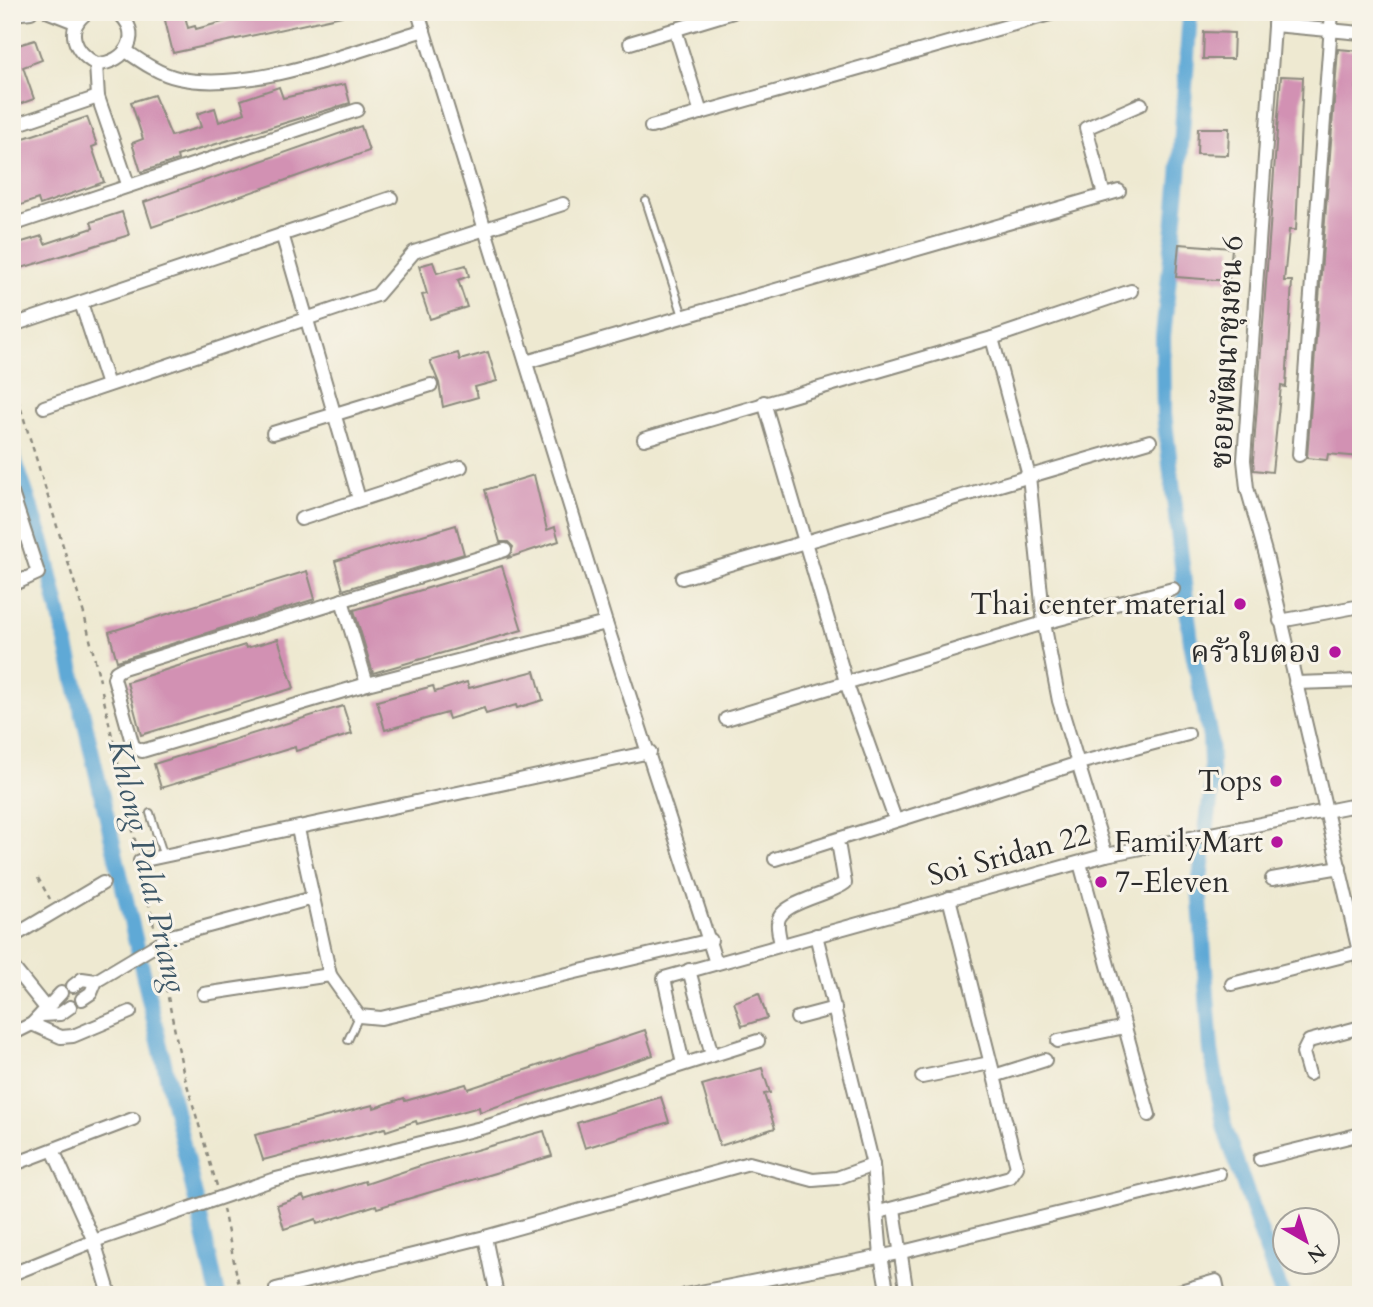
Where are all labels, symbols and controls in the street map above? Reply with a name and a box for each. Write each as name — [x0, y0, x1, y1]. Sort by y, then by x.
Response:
street label: ซอยพัฒนาชุมชน 6 — [1200, 234, 1254, 470]
place label: Thai center material — [970, 584, 1226, 625]
marker: Thai center material — [1232, 596, 1248, 612]
place label: ครัวใบตอง — [1191, 631, 1321, 673]
marker: ครัวใบตอง — [1327, 644, 1343, 660]
water label: Khlong Palat Priang — [96, 735, 198, 998]
place label: Tops — [1198, 761, 1262, 802]
marker: Tops — [1268, 773, 1284, 789]
street label: Soi Sridan 22 — [923, 814, 1095, 896]
place label: FamilyMart — [1114, 822, 1264, 863]
marker: FamilyMart — [1269, 834, 1285, 850]
place label: 7-Eleven — [1115, 862, 1229, 903]
marker: 7-Eleven — [1093, 874, 1109, 890]
north arrow — [1272, 1206, 1342, 1276]
text: N — [1301, 1238, 1331, 1269]

